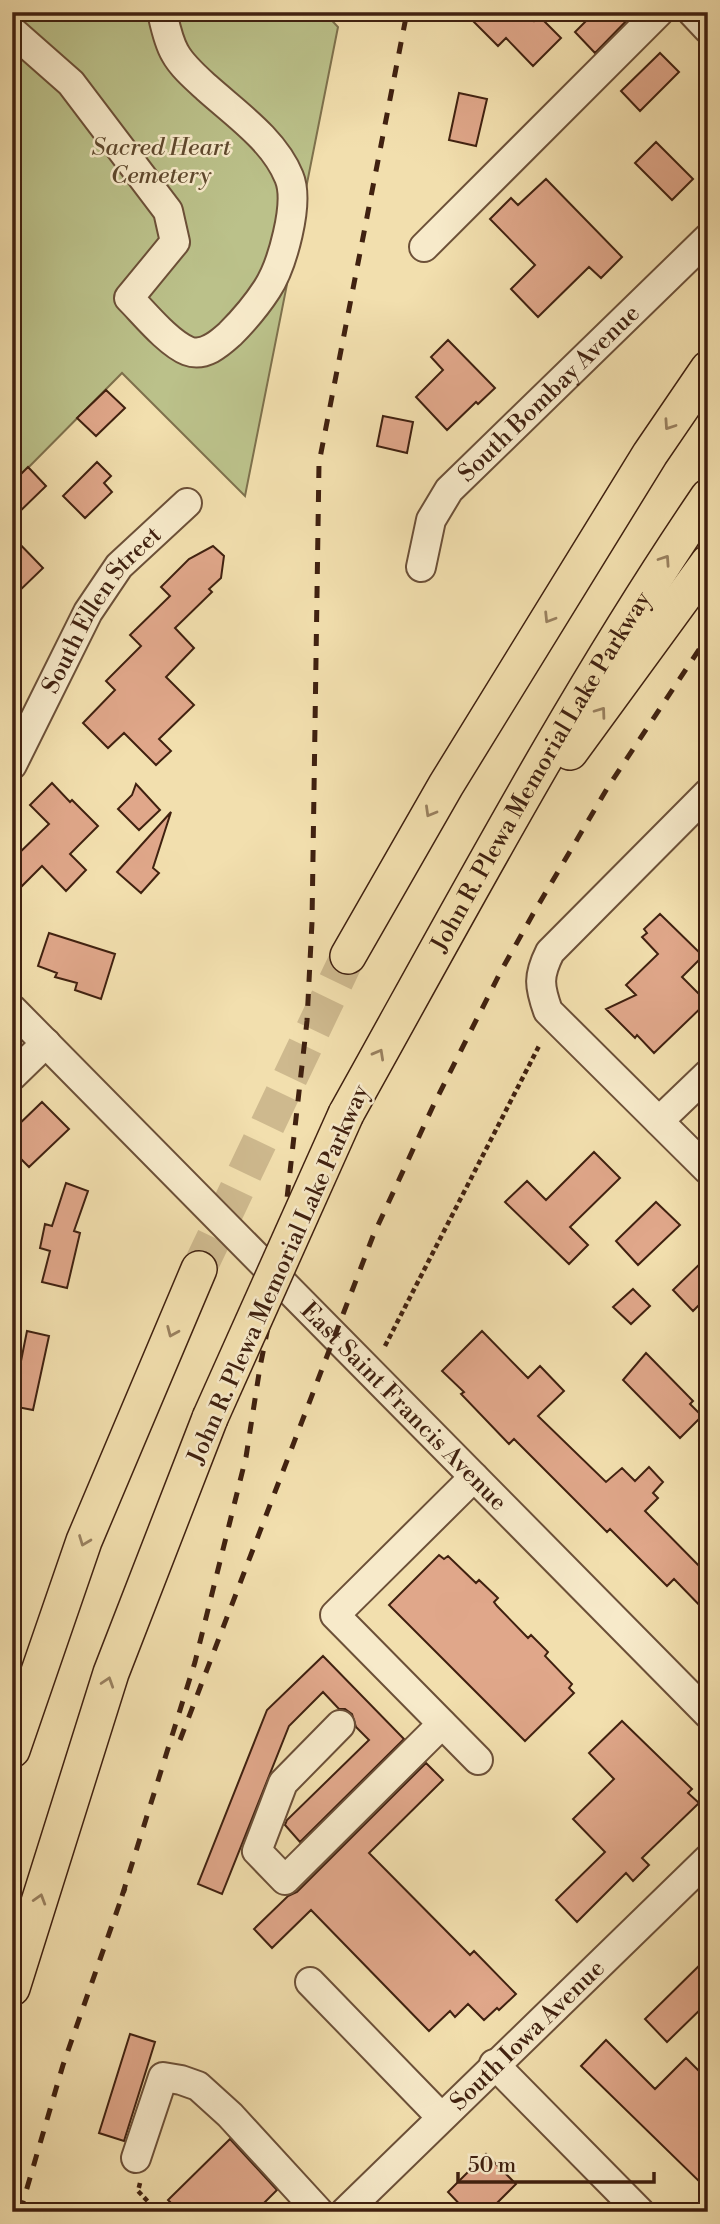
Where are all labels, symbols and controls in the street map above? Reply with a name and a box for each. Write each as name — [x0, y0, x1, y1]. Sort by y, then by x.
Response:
park label: Sacred Heart Cemetery — [91, 133, 232, 191]
street label: South Bombay Avenue — [452, 299, 646, 489]
one-way arrow — [665, 417, 678, 430]
street label: South Ellen Street — [36, 520, 168, 699]
one-way arrow — [657, 555, 670, 568]
street label: John R. Plewa Memorial Lake Parkway — [424, 586, 658, 958]
one-way arrow — [544, 610, 557, 623]
one-way arrow — [593, 707, 605, 720]
one-way arrow — [426, 805, 439, 818]
one-way arrow — [371, 1049, 384, 1061]
street label: John R. Plewa Memorial Lake Parkway — [181, 1080, 377, 1470]
street label: East Saint Francis Avenue — [294, 1296, 513, 1517]
one-way arrow — [167, 1325, 181, 1337]
one-way arrow — [78, 1535, 92, 1547]
one-way arrow — [100, 1676, 114, 1689]
one-way arrow — [32, 1893, 46, 1906]
street label: South Iowa Avenue — [444, 1954, 611, 2118]
scale bar — [458, 2140, 654, 2184]
text: 50 m — [468, 2153, 516, 2179]

